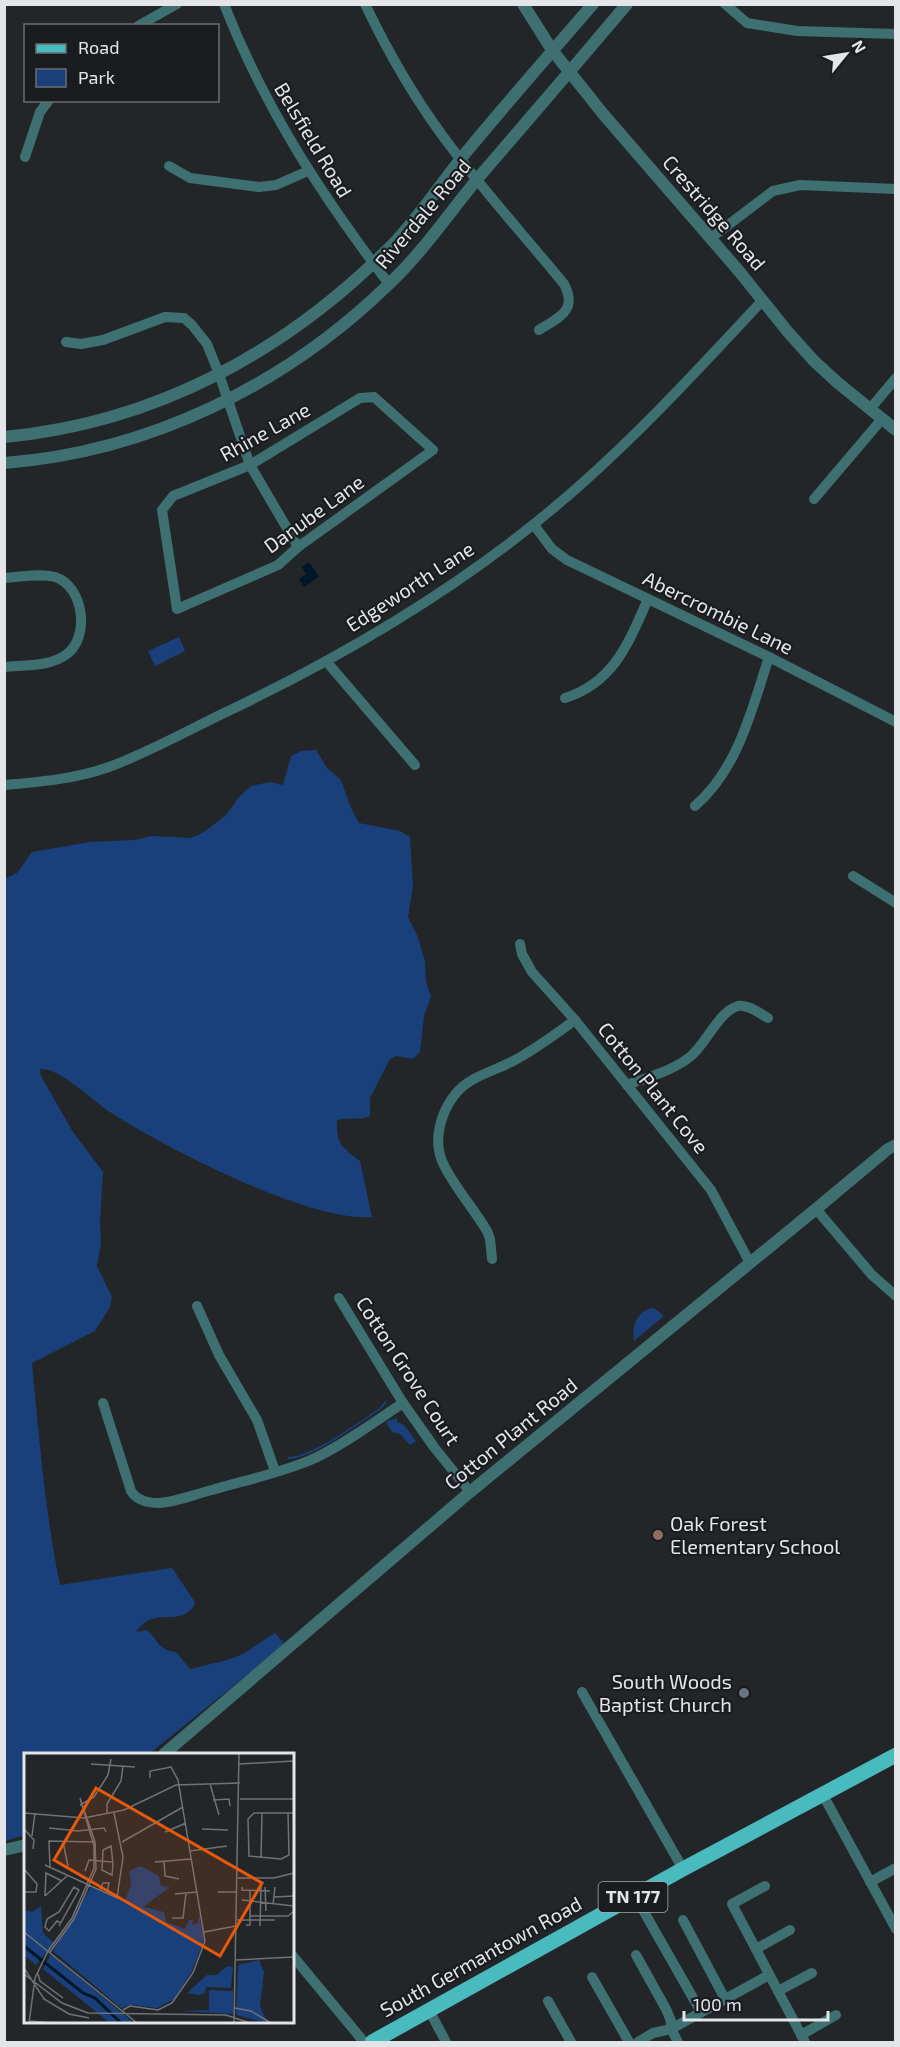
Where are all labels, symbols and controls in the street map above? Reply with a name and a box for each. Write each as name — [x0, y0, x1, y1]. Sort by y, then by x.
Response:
legend — [24, 24, 219, 102]
north arrow — [816, 24, 876, 84]
text: Road — [78, 36, 119, 58]
text: N — [848, 36, 871, 56]
text: Park — [78, 66, 115, 88]
street label: Belsfield Road — [270, 78, 358, 201]
street label: Crestridge Road — [658, 150, 771, 275]
street label: Riverdale Road — [369, 154, 475, 273]
street label: Rhine Lane — [215, 397, 314, 466]
street label: Danube Lane — [259, 469, 368, 557]
street label: Edgeworth Lane — [341, 536, 478, 636]
street label: Abercrombie Lane — [639, 565, 797, 659]
street label: Cotton Plant Cove — [594, 1017, 714, 1158]
street label: Cotton Grove Court — [352, 1292, 466, 1450]
street label: Cotton Plant Road — [439, 1372, 582, 1494]
place label: Oak Forest Elementary School — [670, 1511, 840, 1558]
marker: Oak Forest Elementary School — [651, 1528, 665, 1542]
place label: South Woods Baptist Church — [599, 1669, 732, 1716]
marker: South Woods Baptist Church — [737, 1686, 751, 1700]
inset map — [24, 1753, 294, 2023]
road number: TN 177 — [598, 1882, 668, 1912]
street label: South Germantown Road — [376, 1891, 585, 2022]
scale bar — [684, 1984, 828, 2022]
text: 100 m — [693, 1993, 742, 2015]

